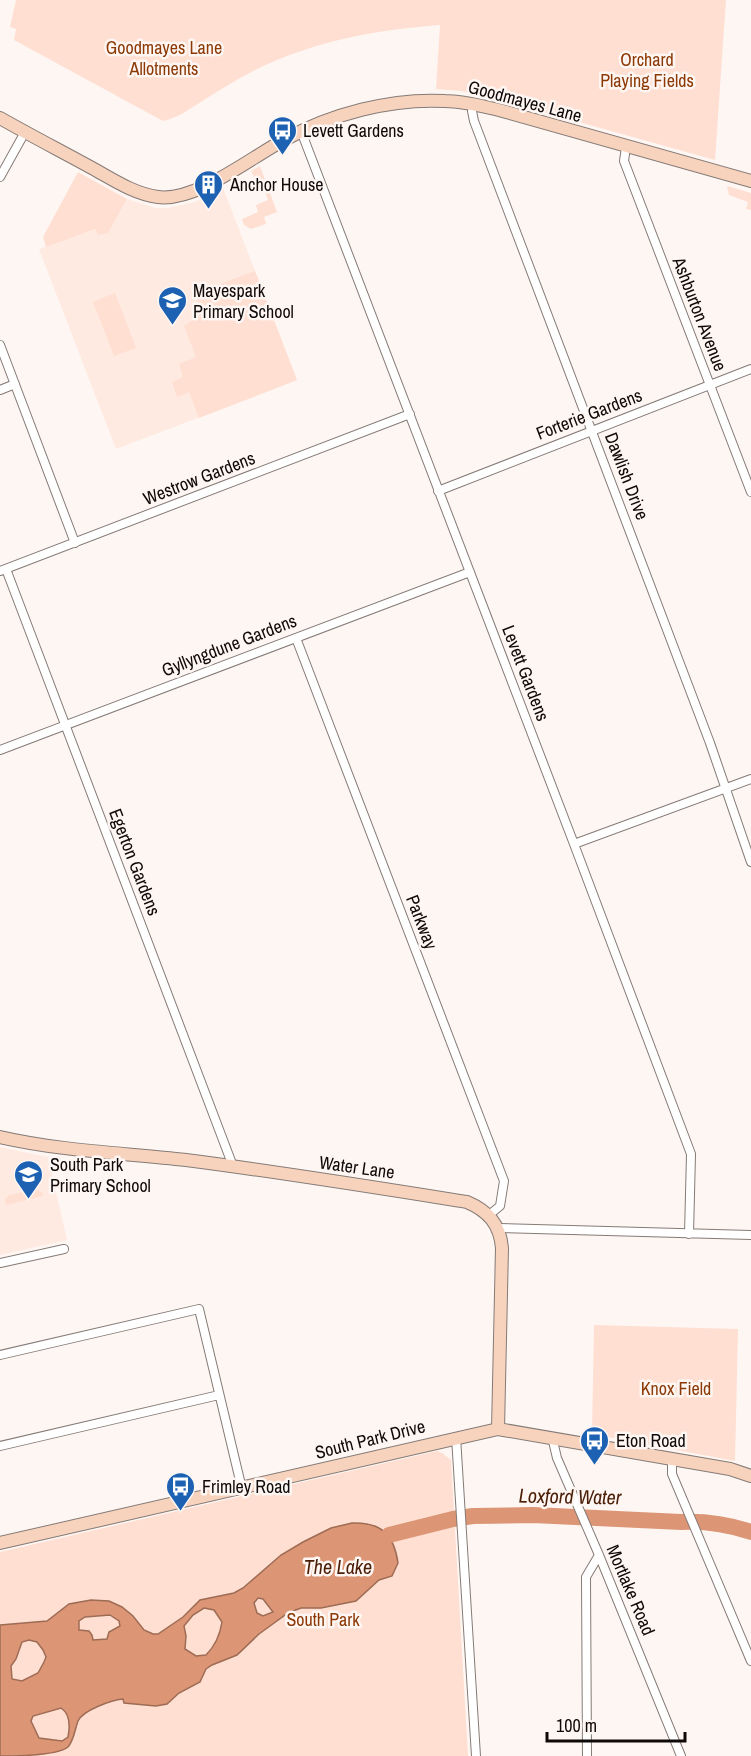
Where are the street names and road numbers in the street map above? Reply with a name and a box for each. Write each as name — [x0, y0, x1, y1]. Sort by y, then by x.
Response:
street label: Goodmayes Lane — [465, 74, 585, 128]
street label: Ashburton Avenue — [666, 252, 733, 375]
street label: Forterie Gardens — [532, 382, 646, 446]
street label: Dawlish Drive — [599, 429, 655, 523]
street label: Westrow Gardens — [139, 445, 259, 511]
street label: Gyllyngdune Gardens — [158, 608, 300, 682]
street label: Levett Gardens — [496, 621, 556, 725]
street label: Egerton Gardens — [103, 805, 167, 919]
street label: Parkway — [400, 891, 444, 953]
street label: Water Lane — [318, 1149, 396, 1185]
street label: South Park Drive — [312, 1413, 428, 1465]
street label: Mortlake Road — [601, 1541, 661, 1639]

